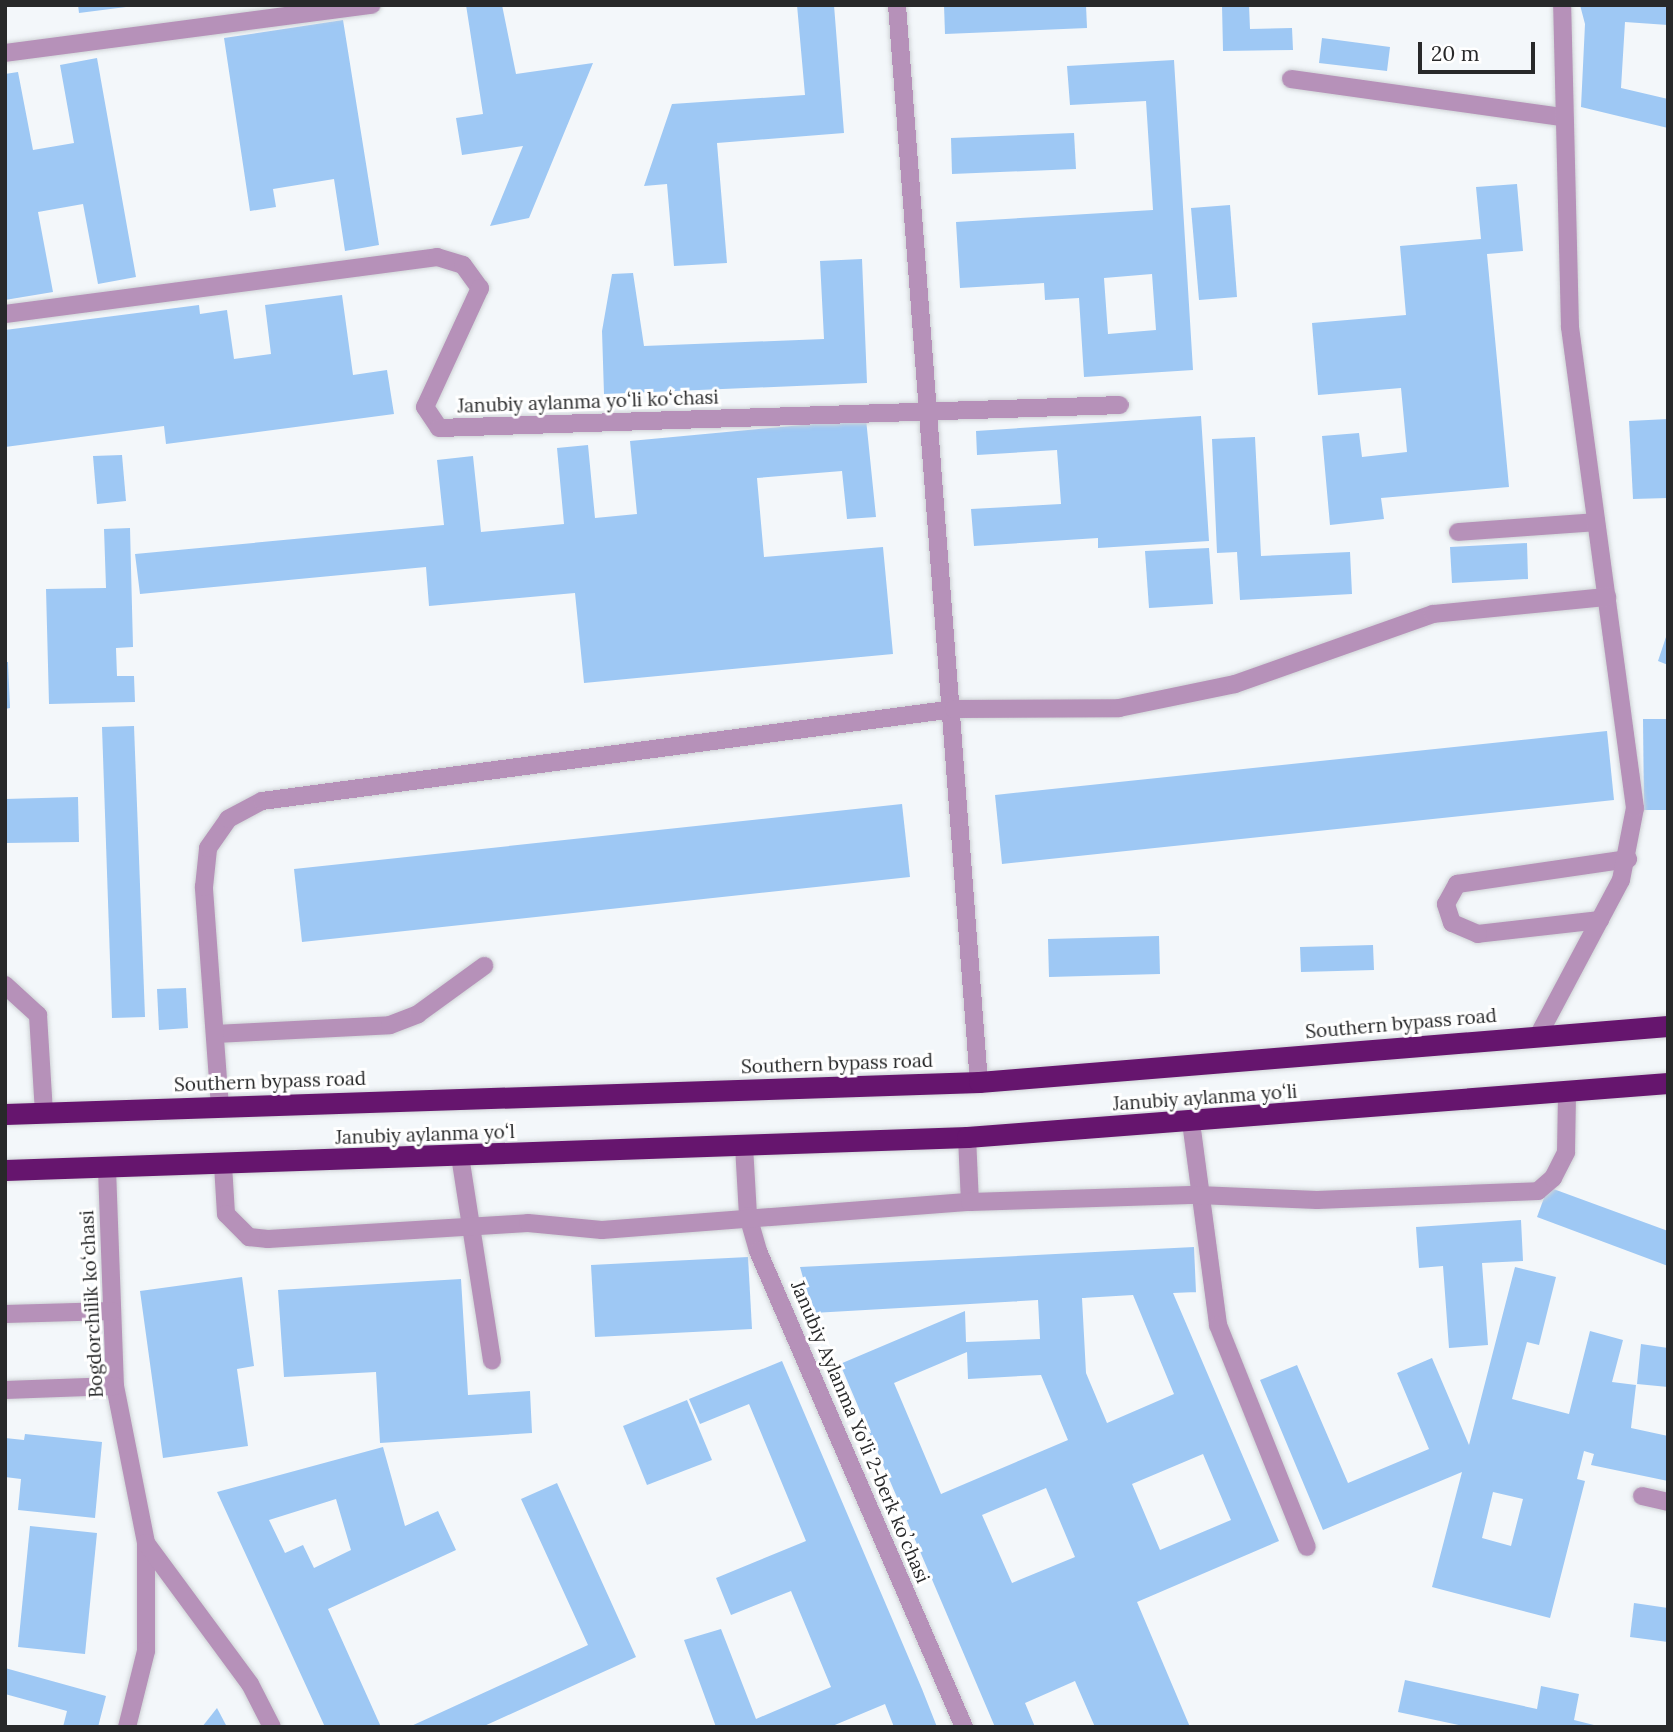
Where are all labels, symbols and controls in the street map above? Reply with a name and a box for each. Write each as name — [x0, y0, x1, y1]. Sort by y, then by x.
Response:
scale bar — [1421, 28, 1538, 72]
text: 20 m — [1431, 40, 1480, 67]
street label: Janubiy aylanma yoʻli koʻchasi — [457, 386, 719, 418]
street label: Southern bypass road — [1304, 1004, 1498, 1044]
street label: Southern bypass road — [741, 1049, 933, 1079]
street label: Southern bypass road — [174, 1067, 366, 1097]
street label: Janubiy aylanma yoʻli — [1112, 1080, 1298, 1116]
street label: Janubiy aylanma yoʻl — [335, 1120, 515, 1150]
street label: Bogdorchilik koʻchasi — [76, 1210, 108, 1398]
street label: Janubiy Аylanma Yo'li 2-berk koʼchasi — [786, 1277, 934, 1587]

